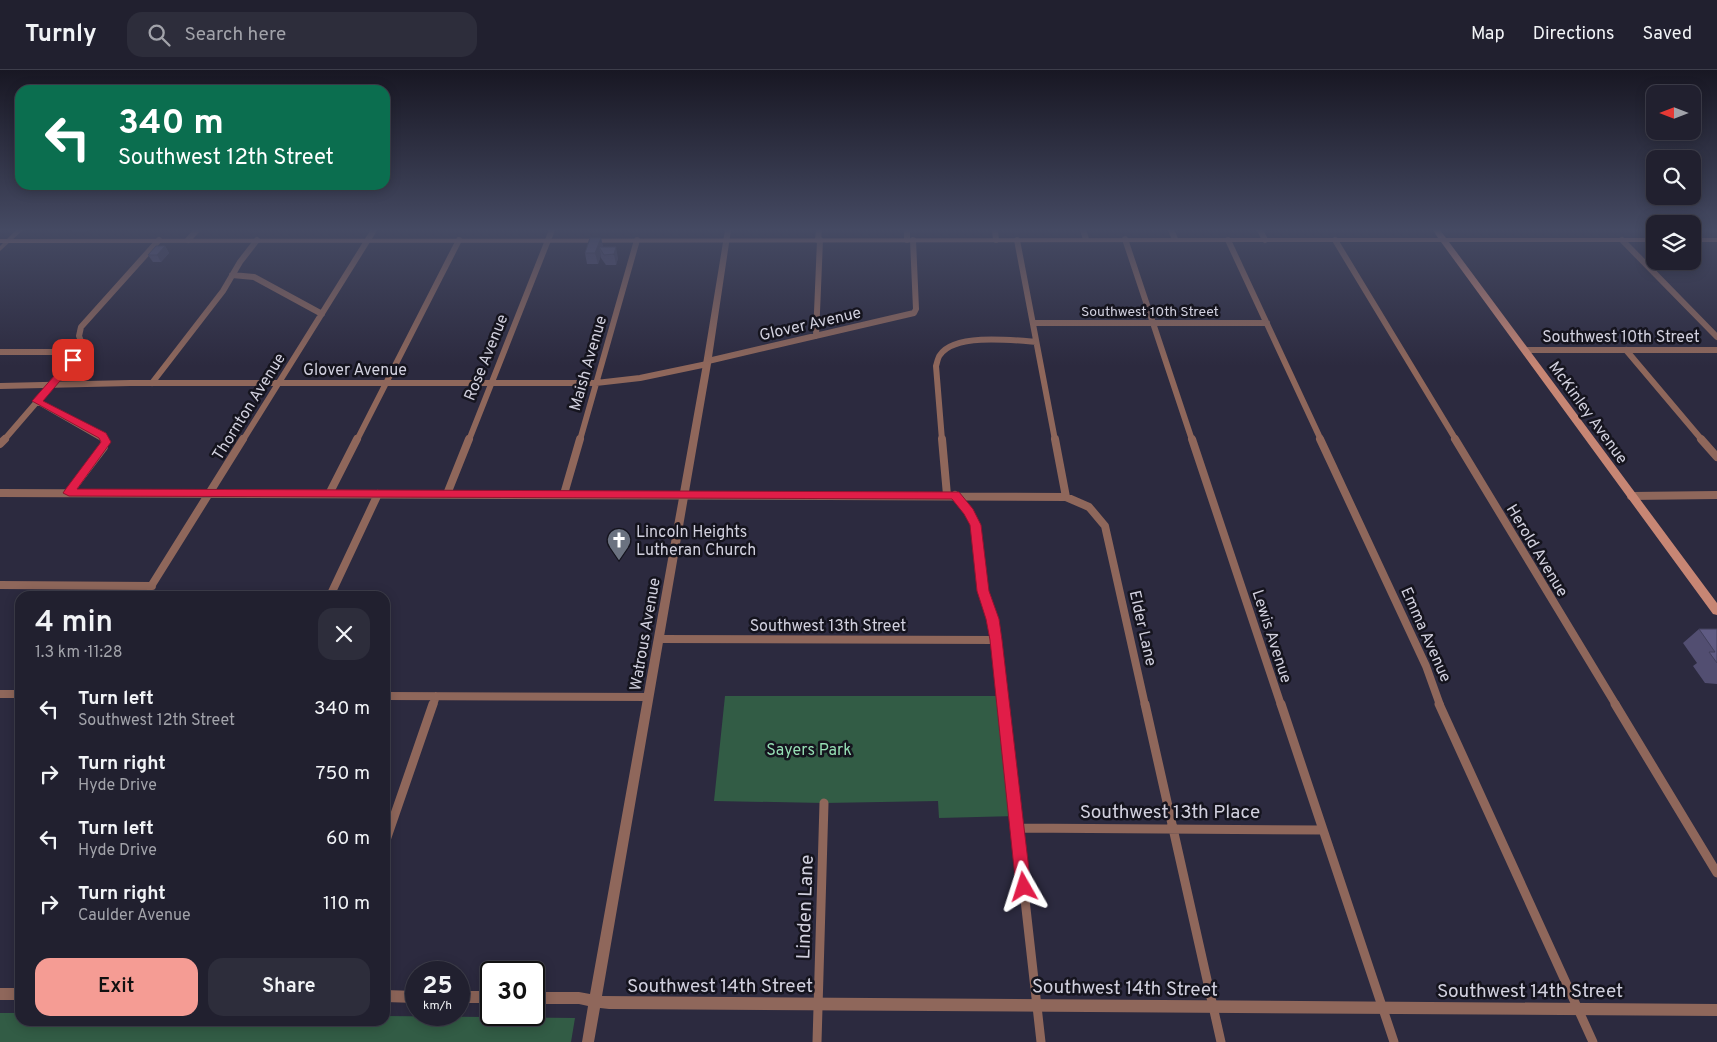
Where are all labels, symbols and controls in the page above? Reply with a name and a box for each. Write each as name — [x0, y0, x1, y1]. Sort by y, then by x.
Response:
search box — [127, 12, 477, 57]
text: Turnly — [25, 20, 97, 50]
icon: search — [145, 21, 173, 49]
text: Search here — [185, 23, 286, 47]
text: Map — [1471, 23, 1505, 46]
text: Directions — [1533, 23, 1615, 46]
text: Saved — [1643, 23, 1692, 46]
north arrow — [1646, 85, 1701, 140]
map controls — [1646, 85, 1701, 270]
text: 340 m — [118, 102, 224, 146]
icon: left — [35, 105, 100, 170]
text: Southwest 12th Street — [118, 145, 334, 172]
button: search — [1646, 150, 1701, 205]
button: layers — [1646, 215, 1701, 270]
street label: Glover Avenue — [758, 304, 863, 346]
street label: Southwest 10th Street — [1081, 304, 1219, 321]
street label: Rose Avenue — [460, 312, 513, 404]
street label: Maish Avenue — [566, 314, 612, 413]
street label: Southwest 10th Street — [1542, 328, 1700, 348]
pin — [52, 339, 94, 381]
icon: arrive — [59, 346, 87, 374]
street label: Thornton Avenue — [209, 350, 291, 464]
street label: McKinley Avenue — [1543, 358, 1631, 468]
street label: Glover Avenue — [303, 361, 407, 381]
street label: Herold Avenue — [1501, 501, 1572, 601]
place label: Lincoln Heights Lutheran Church — [636, 523, 756, 561]
church icon: Lincoln Heights Lutheran Church — [606, 527, 632, 561]
street label: Watrous Avenue — [626, 576, 666, 692]
street label: Emma Avenue — [1395, 584, 1455, 685]
street label: Lewis Avenue — [1247, 587, 1296, 686]
street label: Elder Lane — [1124, 589, 1160, 668]
text: 4 min — [35, 605, 113, 642]
button: close — [318, 608, 370, 660]
street label: Southwest 13th Street — [750, 617, 906, 637]
text: 1.3 km · 11:28 — [35, 643, 123, 663]
text: Turn left — [78, 687, 154, 711]
icon: left — [35, 695, 63, 723]
text: 340 m — [314, 697, 370, 721]
text: Southwest 12th Street — [78, 711, 235, 731]
park label: Sayers Park — [766, 741, 852, 761]
text: Turn right — [78, 752, 166, 776]
icon: right — [35, 760, 63, 788]
text: 750 m — [316, 762, 370, 786]
text: Hyde Drive — [78, 776, 157, 796]
street label: Southwest 13th Place — [1080, 801, 1260, 825]
text: Turn left — [78, 817, 154, 841]
icon: left — [35, 825, 63, 853]
text: 60 m — [326, 827, 370, 851]
text: Hyde Drive — [78, 841, 157, 861]
street label: Linden Lane — [792, 854, 820, 960]
position arrow — [997, 860, 1049, 912]
text: Turn right — [78, 882, 166, 906]
icon: right — [35, 890, 63, 918]
text: 110 m — [323, 892, 370, 916]
text: Caulder Avenue — [78, 906, 191, 926]
button: Exit — [35, 958, 198, 1016]
button: Share — [208, 958, 370, 1016]
speed limit sign: 30 — [480, 961, 545, 1026]
text: 25 — [422, 971, 453, 1003]
street label: Southwest 14th Street — [627, 975, 813, 999]
street label: Southwest 14th Street — [1032, 975, 1218, 1003]
street label: Southwest 14th Street — [1437, 980, 1623, 1004]
text: km/h — [423, 998, 452, 1014]

